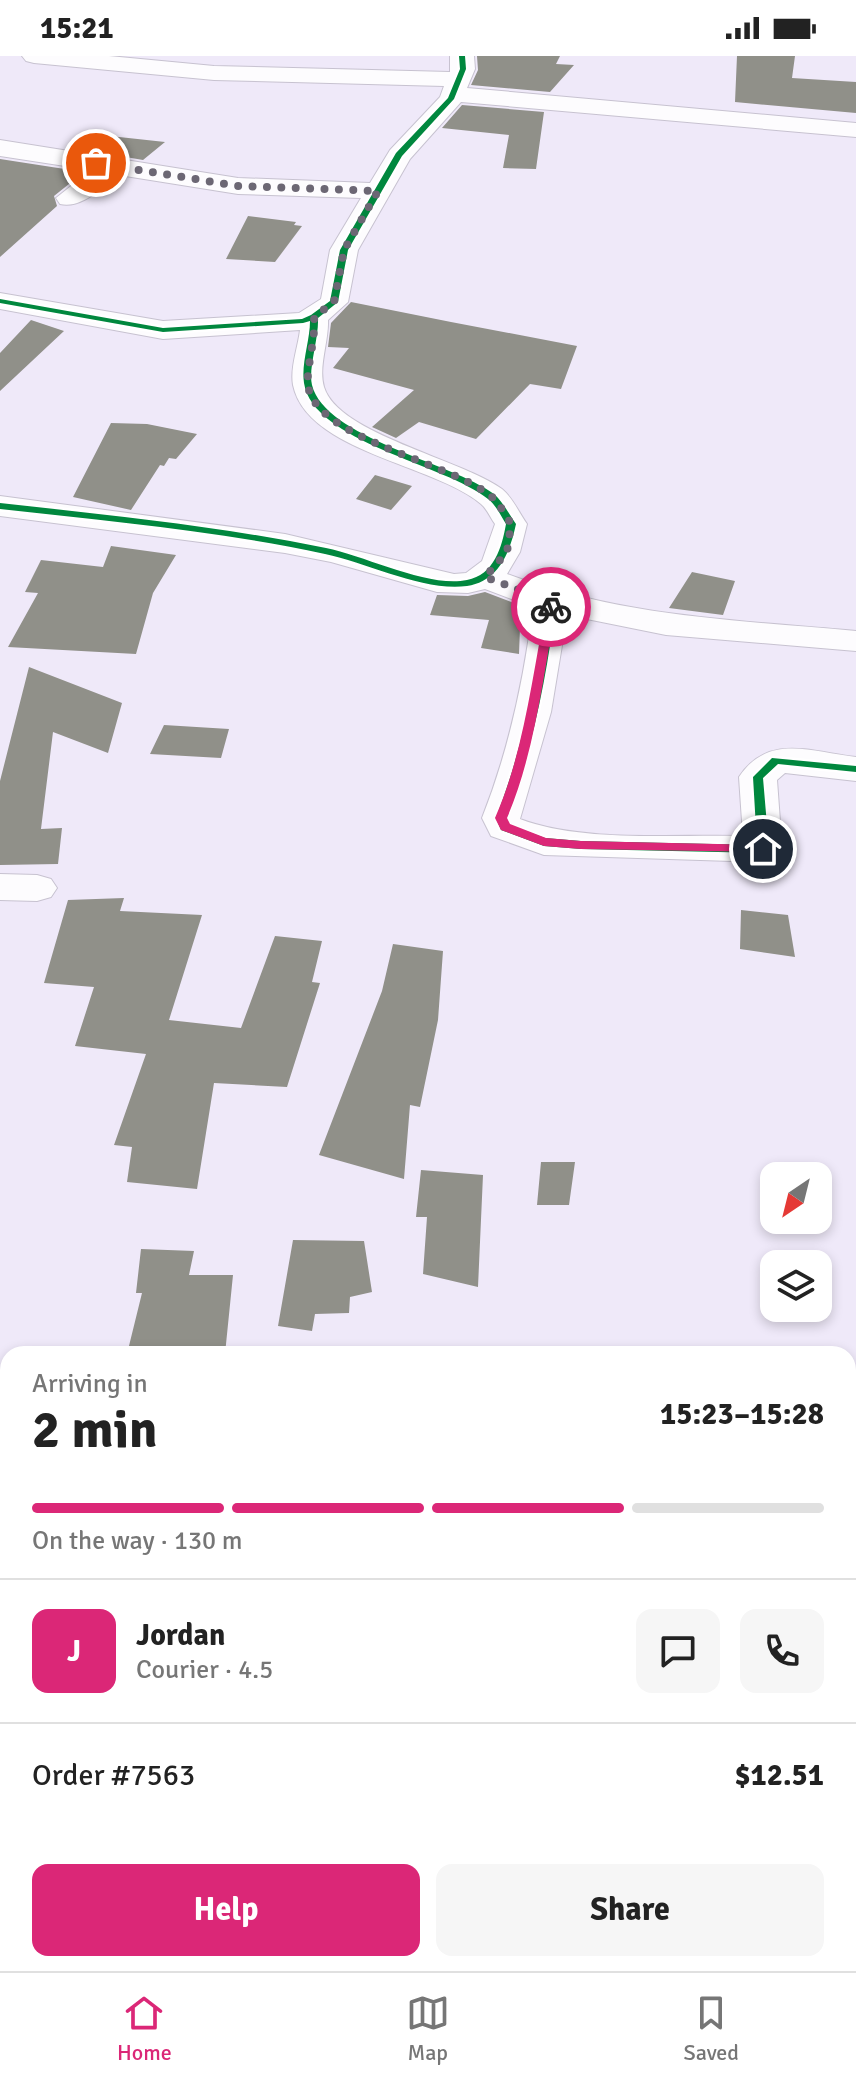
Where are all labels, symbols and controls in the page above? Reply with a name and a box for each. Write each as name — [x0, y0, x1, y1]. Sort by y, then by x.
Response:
text: 15:21 — [40, 10, 114, 47]
pin — [62, 129, 130, 197]
icon: bag — [74, 141, 118, 185]
courier — [511, 567, 591, 647]
icon: bike — [529, 585, 573, 629]
pin — [729, 815, 797, 883]
icon: home — [741, 827, 785, 871]
north arrow — [760, 1162, 832, 1234]
map controls — [760, 1162, 832, 1322]
button: layers — [760, 1250, 832, 1322]
text: Arriving in — [32, 1368, 148, 1400]
text: 15:23–15:28 — [660, 1396, 824, 1433]
text: 2 min — [32, 1398, 158, 1462]
text: On the way · 130 m — [32, 1525, 242, 1557]
button: chat — [636, 1609, 720, 1693]
button: phone — [740, 1609, 824, 1693]
text: Jordan — [136, 1617, 225, 1654]
text: J — [67, 1633, 81, 1670]
text: Courier · 4.5 — [136, 1654, 273, 1686]
text: Order #7563 — [32, 1757, 195, 1794]
text: $12.51 — [734, 1757, 824, 1794]
button: Help — [32, 1864, 420, 1956]
button: Share — [436, 1864, 824, 1956]
tab: Home — [117, 1991, 172, 2066]
tab: Map — [406, 1991, 450, 2066]
tab: Saved — [684, 1991, 739, 2066]

